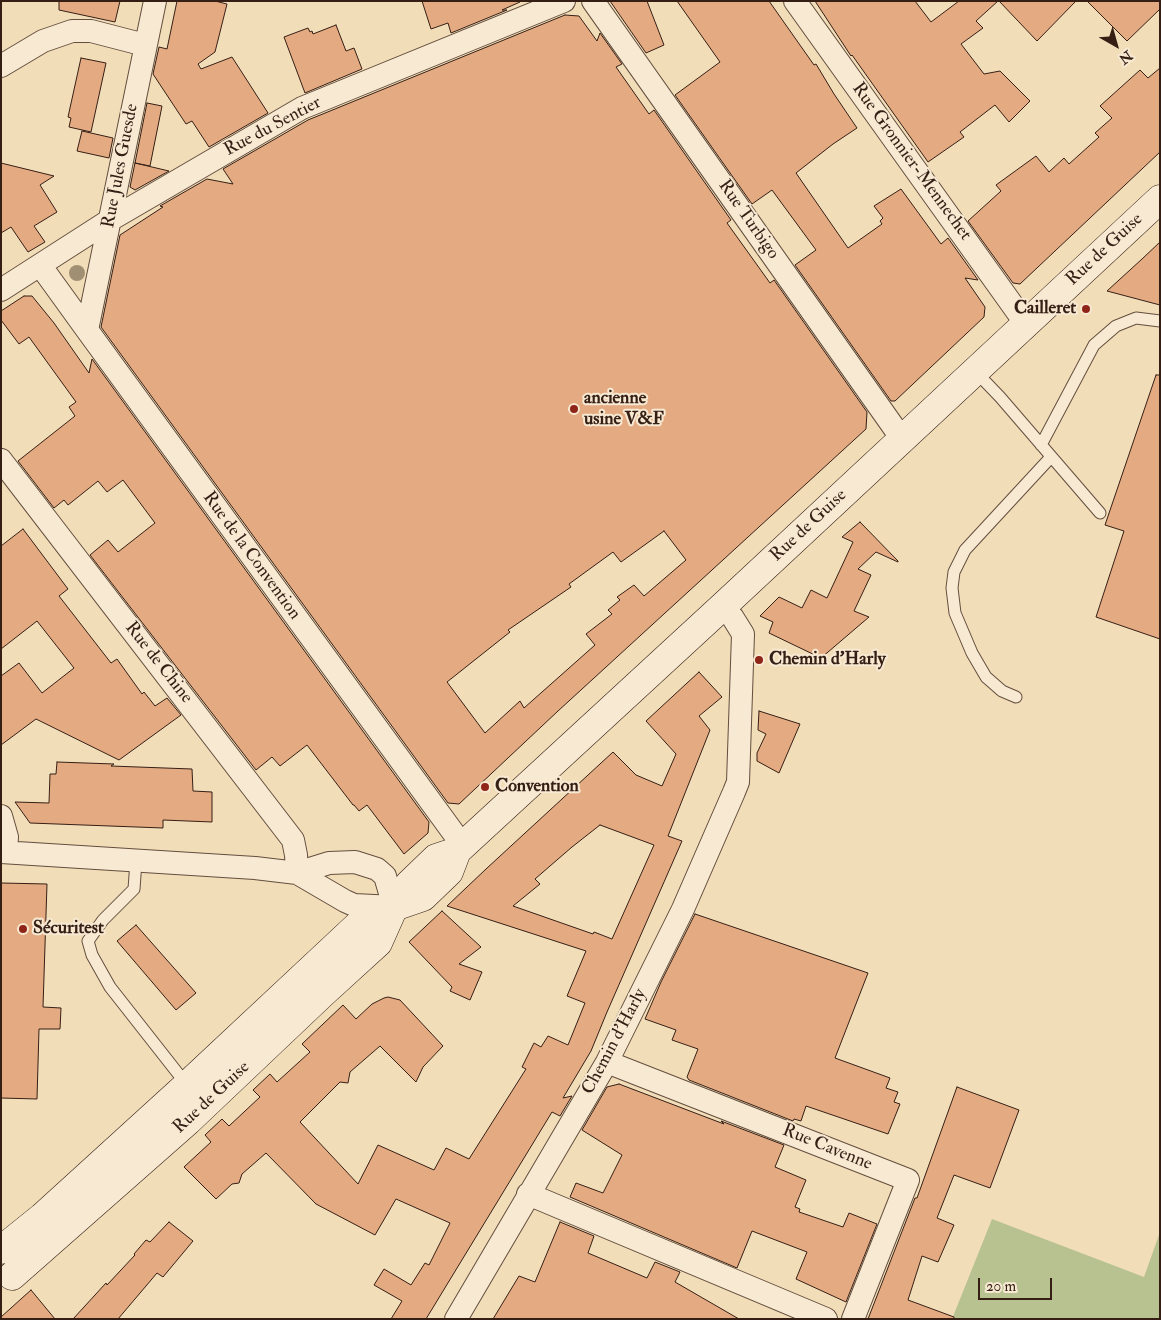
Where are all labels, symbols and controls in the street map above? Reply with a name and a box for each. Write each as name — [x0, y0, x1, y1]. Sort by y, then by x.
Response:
north arrow — [1091, 20, 1141, 70]
text: N — [1115, 47, 1136, 68]
street label: Rue Gronnier-Mennechet — [847, 79, 975, 245]
street label: Rue du Sentier — [221, 92, 325, 162]
street label: Rue Jules Guesde — [98, 102, 144, 230]
street label: Rue Turbigo — [713, 176, 783, 264]
street label: Rue de Guise — [1062, 209, 1148, 291]
place label: Cailleret — [1014, 298, 1076, 320]
marker: Cailleret — [1080, 303, 1092, 315]
place label: ancienne usine V&F — [584, 388, 664, 430]
marker: ancienne usine V&F — [568, 403, 580, 415]
street label: Rue de Guise — [766, 485, 852, 567]
street label: Rue de la Convention — [197, 488, 305, 624]
street label: Rue de Chine — [119, 618, 197, 708]
place label: Chemin d'Harly — [769, 649, 886, 671]
marker: Chemin d'Harly — [753, 654, 765, 666]
place label: Convention — [495, 776, 579, 798]
marker: Convention — [479, 781, 491, 793]
place label: Sécuritest — [33, 918, 104, 940]
marker: Sécuritest — [17, 923, 29, 935]
street label: Chemin d'Harly — [578, 985, 652, 1099]
street label: Rue de Guise — [169, 1057, 255, 1139]
street label: Rue Cavenne — [779, 1120, 875, 1176]
scale bar — [981, 1268, 1055, 1300]
text: 20 m — [986, 1277, 1016, 1296]

